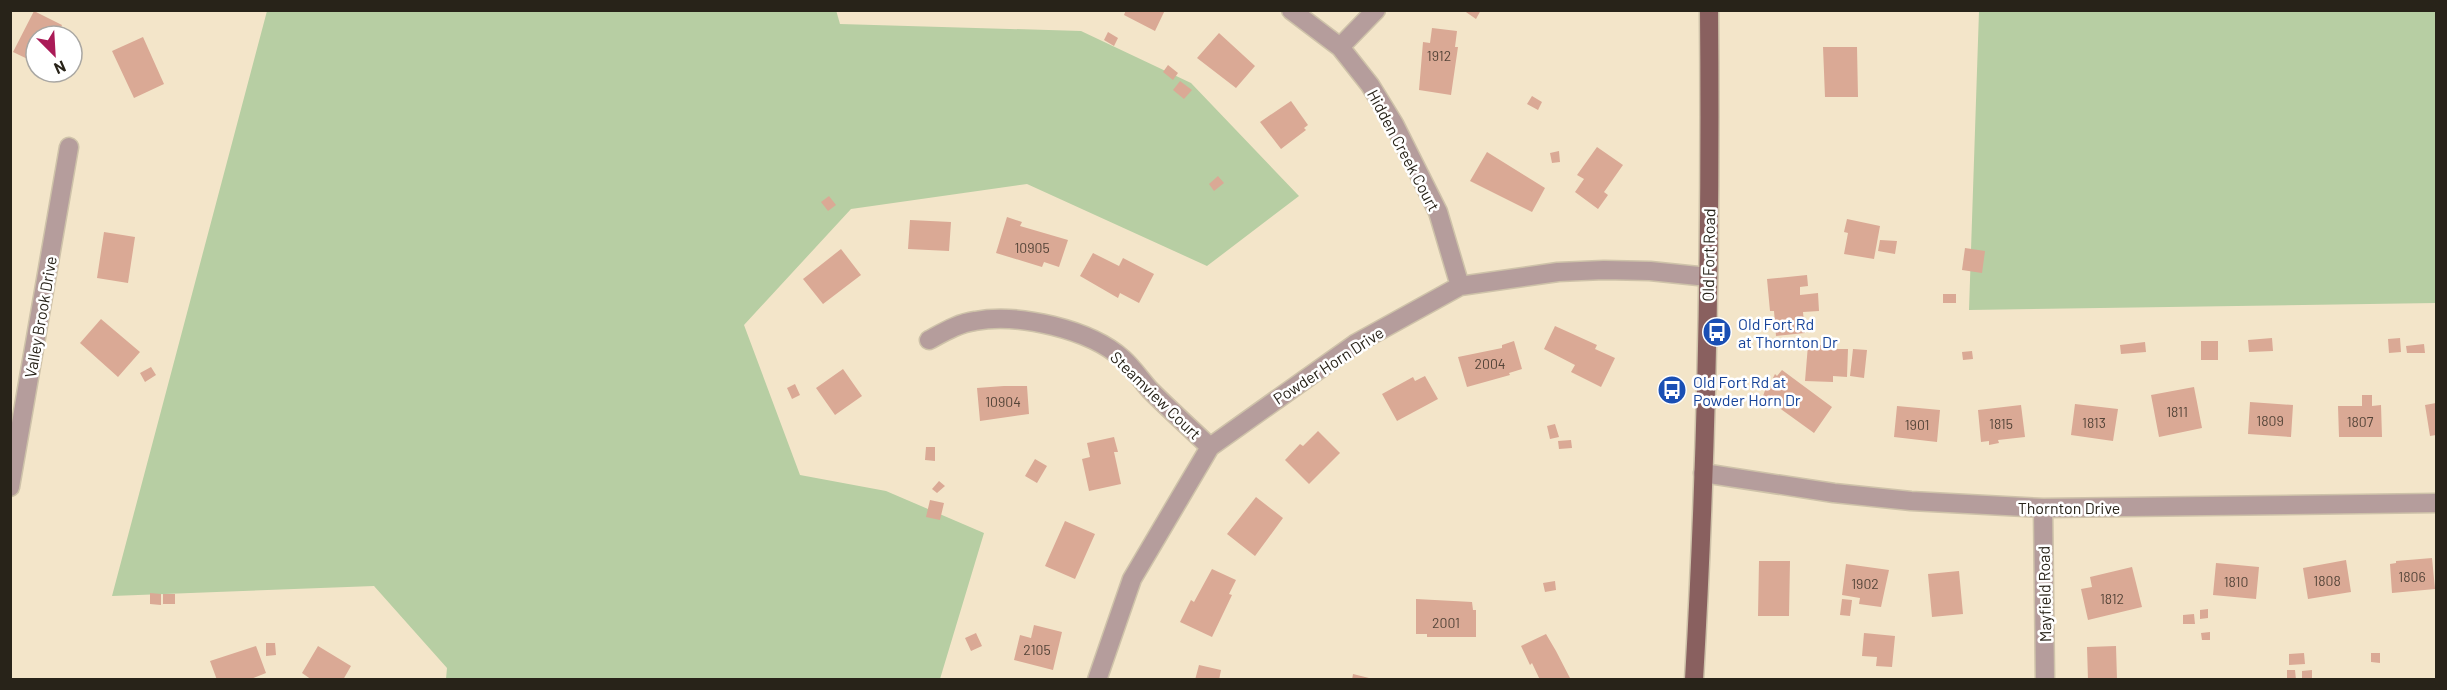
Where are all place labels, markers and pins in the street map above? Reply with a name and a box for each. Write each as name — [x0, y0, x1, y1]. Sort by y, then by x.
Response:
place label: Old Fort Rd at Thornton Dr — [1738, 314, 1838, 351]
bus stop icon: Old Fort Rd at Thornton Dr — [1701, 316, 1733, 348]
place label: Old Fort Rd at Powder Horn Dr — [1693, 372, 1801, 409]
bus stop icon: Old Fort Rd at Powder Horn Dr — [1656, 374, 1688, 406]

